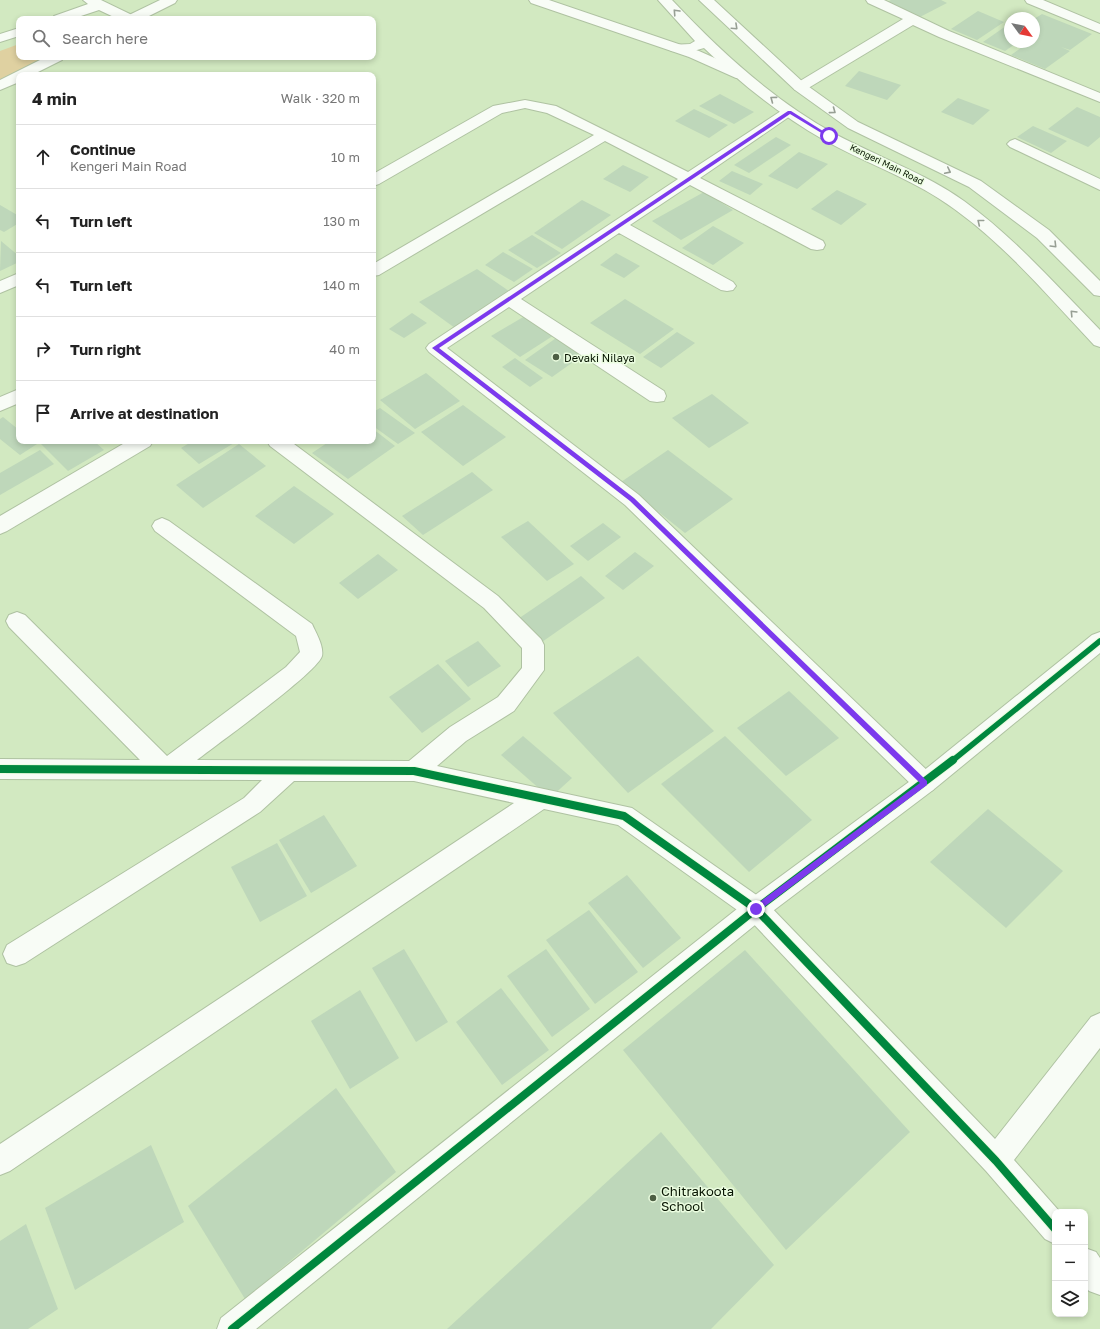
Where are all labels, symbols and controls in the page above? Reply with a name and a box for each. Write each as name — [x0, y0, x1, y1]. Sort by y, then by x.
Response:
one-way arrow — [673, 9, 681, 17]
north arrow — [1004, 12, 1040, 48]
search box — [16, 16, 376, 60]
one-way arrow — [730, 22, 738, 29]
icon: search — [30, 27, 52, 49]
text: Search here — [62, 29, 148, 47]
text: 4 min — [32, 88, 77, 109]
text: Walk · 320 m — [281, 90, 360, 106]
one-way arrow — [770, 97, 777, 104]
one-way arrow — [829, 106, 836, 113]
route start — [820, 127, 838, 145]
text: Continue — [70, 140, 136, 158]
street label: Kengeri Main Road — [848, 141, 926, 187]
icon: ahead — [32, 146, 54, 168]
text: 10 m — [331, 149, 360, 165]
text: Kengeri Main Road — [70, 158, 187, 174]
one-way arrow — [944, 166, 952, 174]
icon: left — [32, 210, 54, 232]
text: Turn left — [70, 212, 132, 230]
text: 130 m — [323, 213, 360, 229]
one-way arrow — [978, 219, 985, 226]
one-way arrow — [1049, 240, 1057, 248]
icon: left — [32, 274, 54, 296]
text: Turn left — [70, 276, 132, 294]
text: 140 m — [323, 277, 360, 293]
one-way arrow — [1070, 310, 1078, 318]
icon: right — [32, 338, 54, 360]
text: Turn right — [70, 340, 141, 358]
text: 40 m — [329, 341, 360, 357]
place label: Devaki Nilaya — [564, 351, 635, 364]
marker: Devaki Nilaya — [551, 352, 561, 362]
icon: arrive — [32, 402, 54, 424]
text: Arrive at destination — [70, 404, 219, 422]
route end — [747, 900, 765, 918]
place label: Chitrakoota School — [661, 1183, 734, 1214]
marker: Chitrakoota School — [648, 1193, 658, 1203]
map controls — [1052, 1209, 1088, 1317]
button: + — [1052, 1209, 1088, 1245]
button: − — [1052, 1245, 1088, 1281]
button: layers — [1052, 1281, 1088, 1317]

